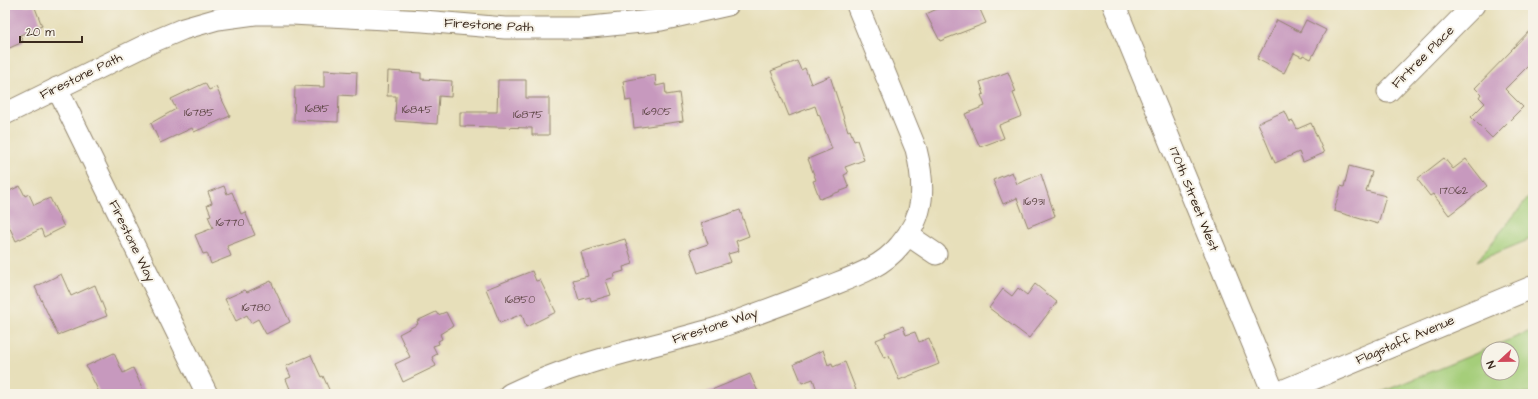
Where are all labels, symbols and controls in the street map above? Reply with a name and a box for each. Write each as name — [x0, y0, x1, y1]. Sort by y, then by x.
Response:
street label: Firestone Path — [444, 14, 535, 36]
scale bar — [20, 18, 82, 44]
street label: Firtree Place — [1388, 22, 1458, 92]
text: 20 m — [26, 24, 55, 41]
street label: Firestone Path — [37, 48, 126, 104]
house number: 16815 — [305, 101, 330, 116]
house number: 16845 — [402, 102, 433, 117]
house number: 16905 — [642, 104, 672, 119]
house number: 16785 — [184, 105, 214, 120]
house number: 16875 — [513, 107, 543, 122]
street label: 170th Street West — [1165, 144, 1223, 255]
house number: 17062 — [1440, 183, 1469, 198]
house number: 16931 — [1023, 194, 1045, 209]
street label: Firestone Way — [104, 197, 160, 285]
house number: 16770 — [216, 215, 244, 230]
house number: 16850 — [505, 292, 535, 307]
house number: 16780 — [241, 300, 271, 315]
street label: Firestone Way — [670, 304, 760, 349]
street label: Flagstaff Avenue — [1353, 311, 1458, 370]
north arrow — [1480, 341, 1520, 381]
text: N — [1483, 358, 1499, 371]

